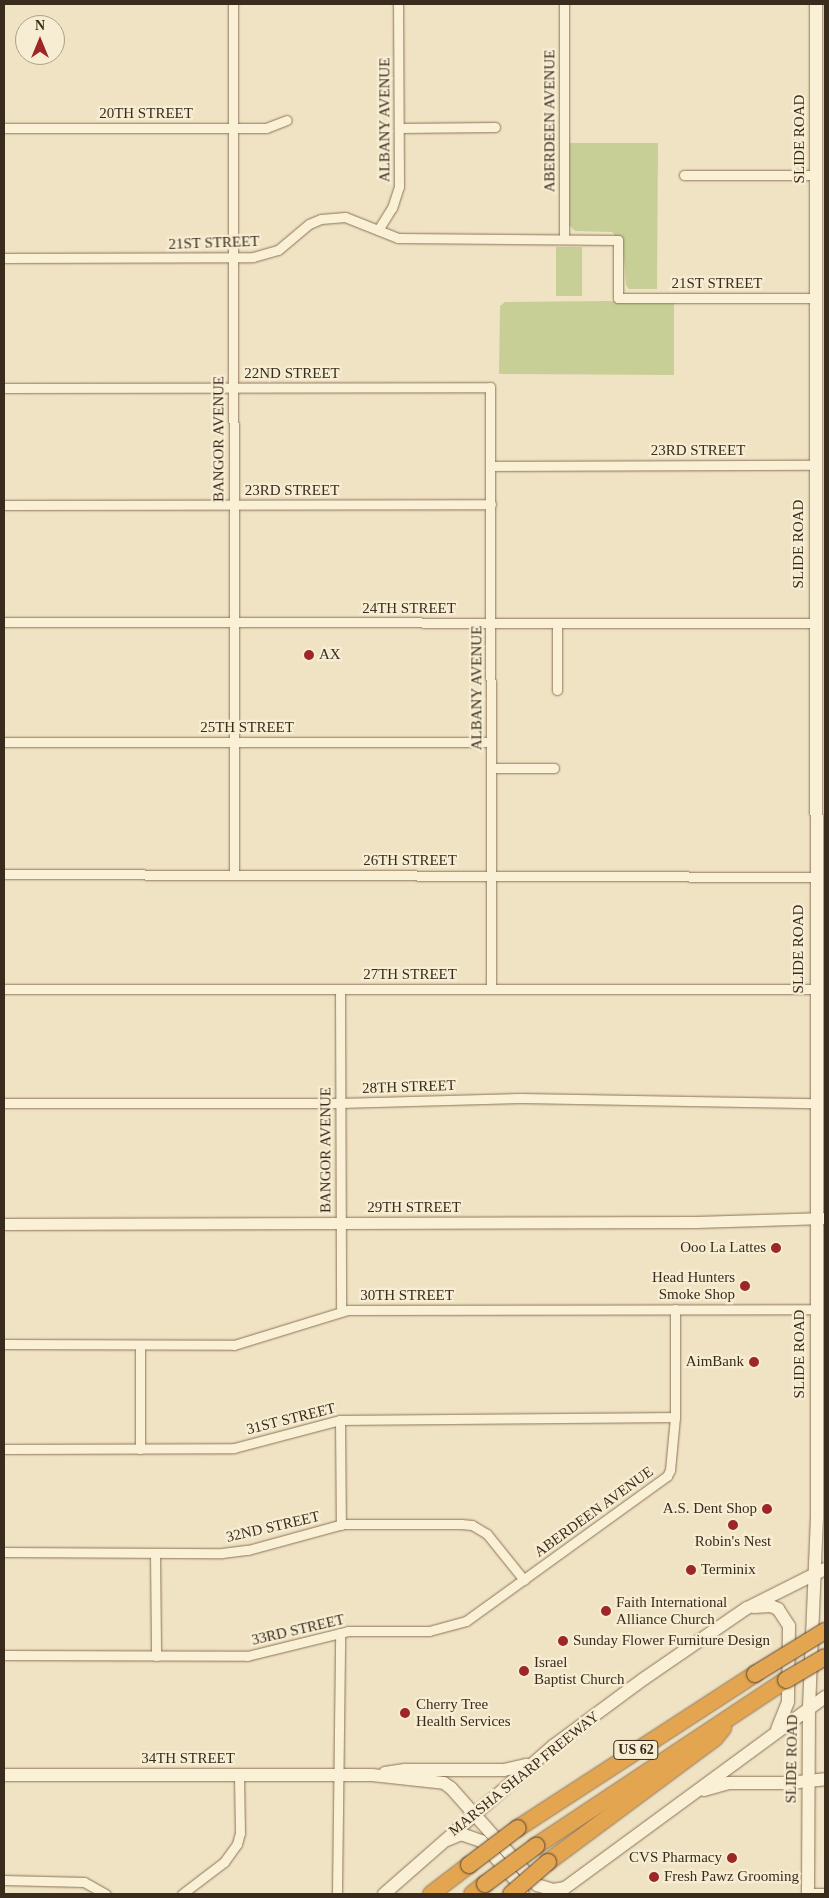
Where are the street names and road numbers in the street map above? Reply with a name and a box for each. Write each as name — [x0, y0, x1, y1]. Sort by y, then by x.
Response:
street label: ABERDEEN AVENUE — [541, 49, 559, 193]
street label: ALBANY AVENUE — [376, 57, 394, 183]
street label: SLIDE ROAD — [791, 95, 809, 183]
street label: 20TH STREET — [99, 105, 193, 123]
street label: 21ST STREET — [168, 232, 260, 254]
street label: 21ST STREET — [671, 275, 763, 293]
street label: 22ND STREET — [244, 365, 340, 383]
street label: BANGOR AVENUE — [210, 376, 228, 502]
street label: 23RD STREET — [651, 442, 745, 460]
street label: 23RD STREET — [245, 482, 339, 500]
street label: SLIDE ROAD — [790, 500, 808, 588]
street label: 24TH STREET — [362, 600, 456, 618]
street label: ALBANY AVENUE — [468, 625, 486, 751]
street label: 25TH STREET — [200, 719, 294, 737]
street label: 26TH STREET — [363, 852, 457, 870]
street label: SLIDE ROAD — [790, 905, 808, 993]
street label: 27TH STREET — [363, 966, 457, 984]
street label: 28TH STREET — [362, 1076, 456, 1098]
street label: BANGOR AVENUE — [317, 1087, 335, 1213]
street label: 29TH STREET — [367, 1199, 461, 1217]
street label: 30TH STREET — [360, 1287, 454, 1305]
street label: SLIDE ROAD — [791, 1310, 809, 1398]
street label: 31ST STREET — [245, 1399, 337, 1439]
street label: ABERDEEN AVENUE — [531, 1463, 657, 1561]
street label: 32ND STREET — [224, 1507, 322, 1547]
street label: 33RD STREET — [250, 1611, 346, 1649]
street label: MARSHA SHARP FREEWAY — [445, 1707, 603, 1841]
street label: SLIDE ROAD — [782, 1714, 802, 1804]
road number: US 62 — [612, 1738, 660, 1762]
street label: 34TH STREET — [141, 1750, 235, 1768]

